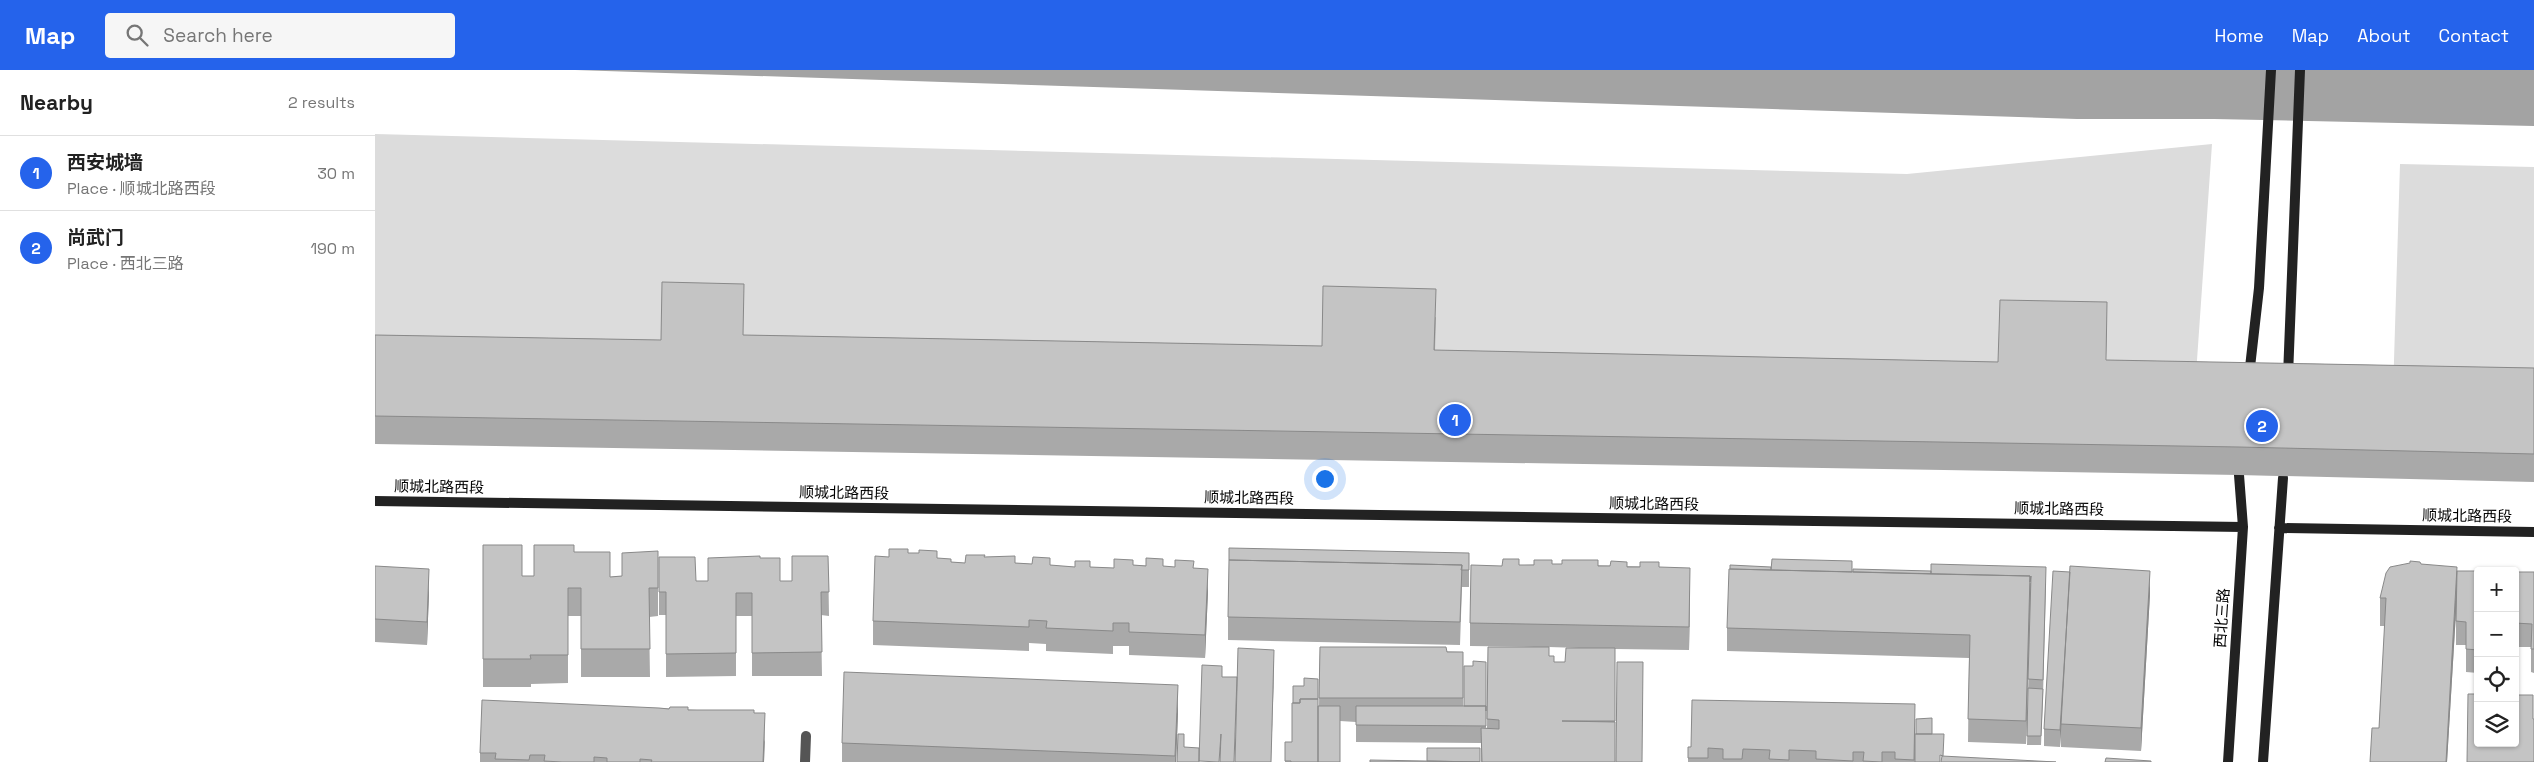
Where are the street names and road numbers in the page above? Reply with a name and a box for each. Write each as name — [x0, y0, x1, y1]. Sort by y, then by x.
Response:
street label: 顺城北路西段 — [394, 476, 484, 497]
street label: 顺城北路西段 — [799, 482, 889, 503]
street label: 顺城北路西段 — [1204, 487, 1294, 508]
street label: 顺城北路西段 — [1609, 493, 1699, 514]
street label: 顺城北路西段 — [2014, 498, 2104, 519]
street label: 顺城北路西段 — [2422, 505, 2512, 526]
street label: 西北三路 — [2210, 587, 2233, 649]

